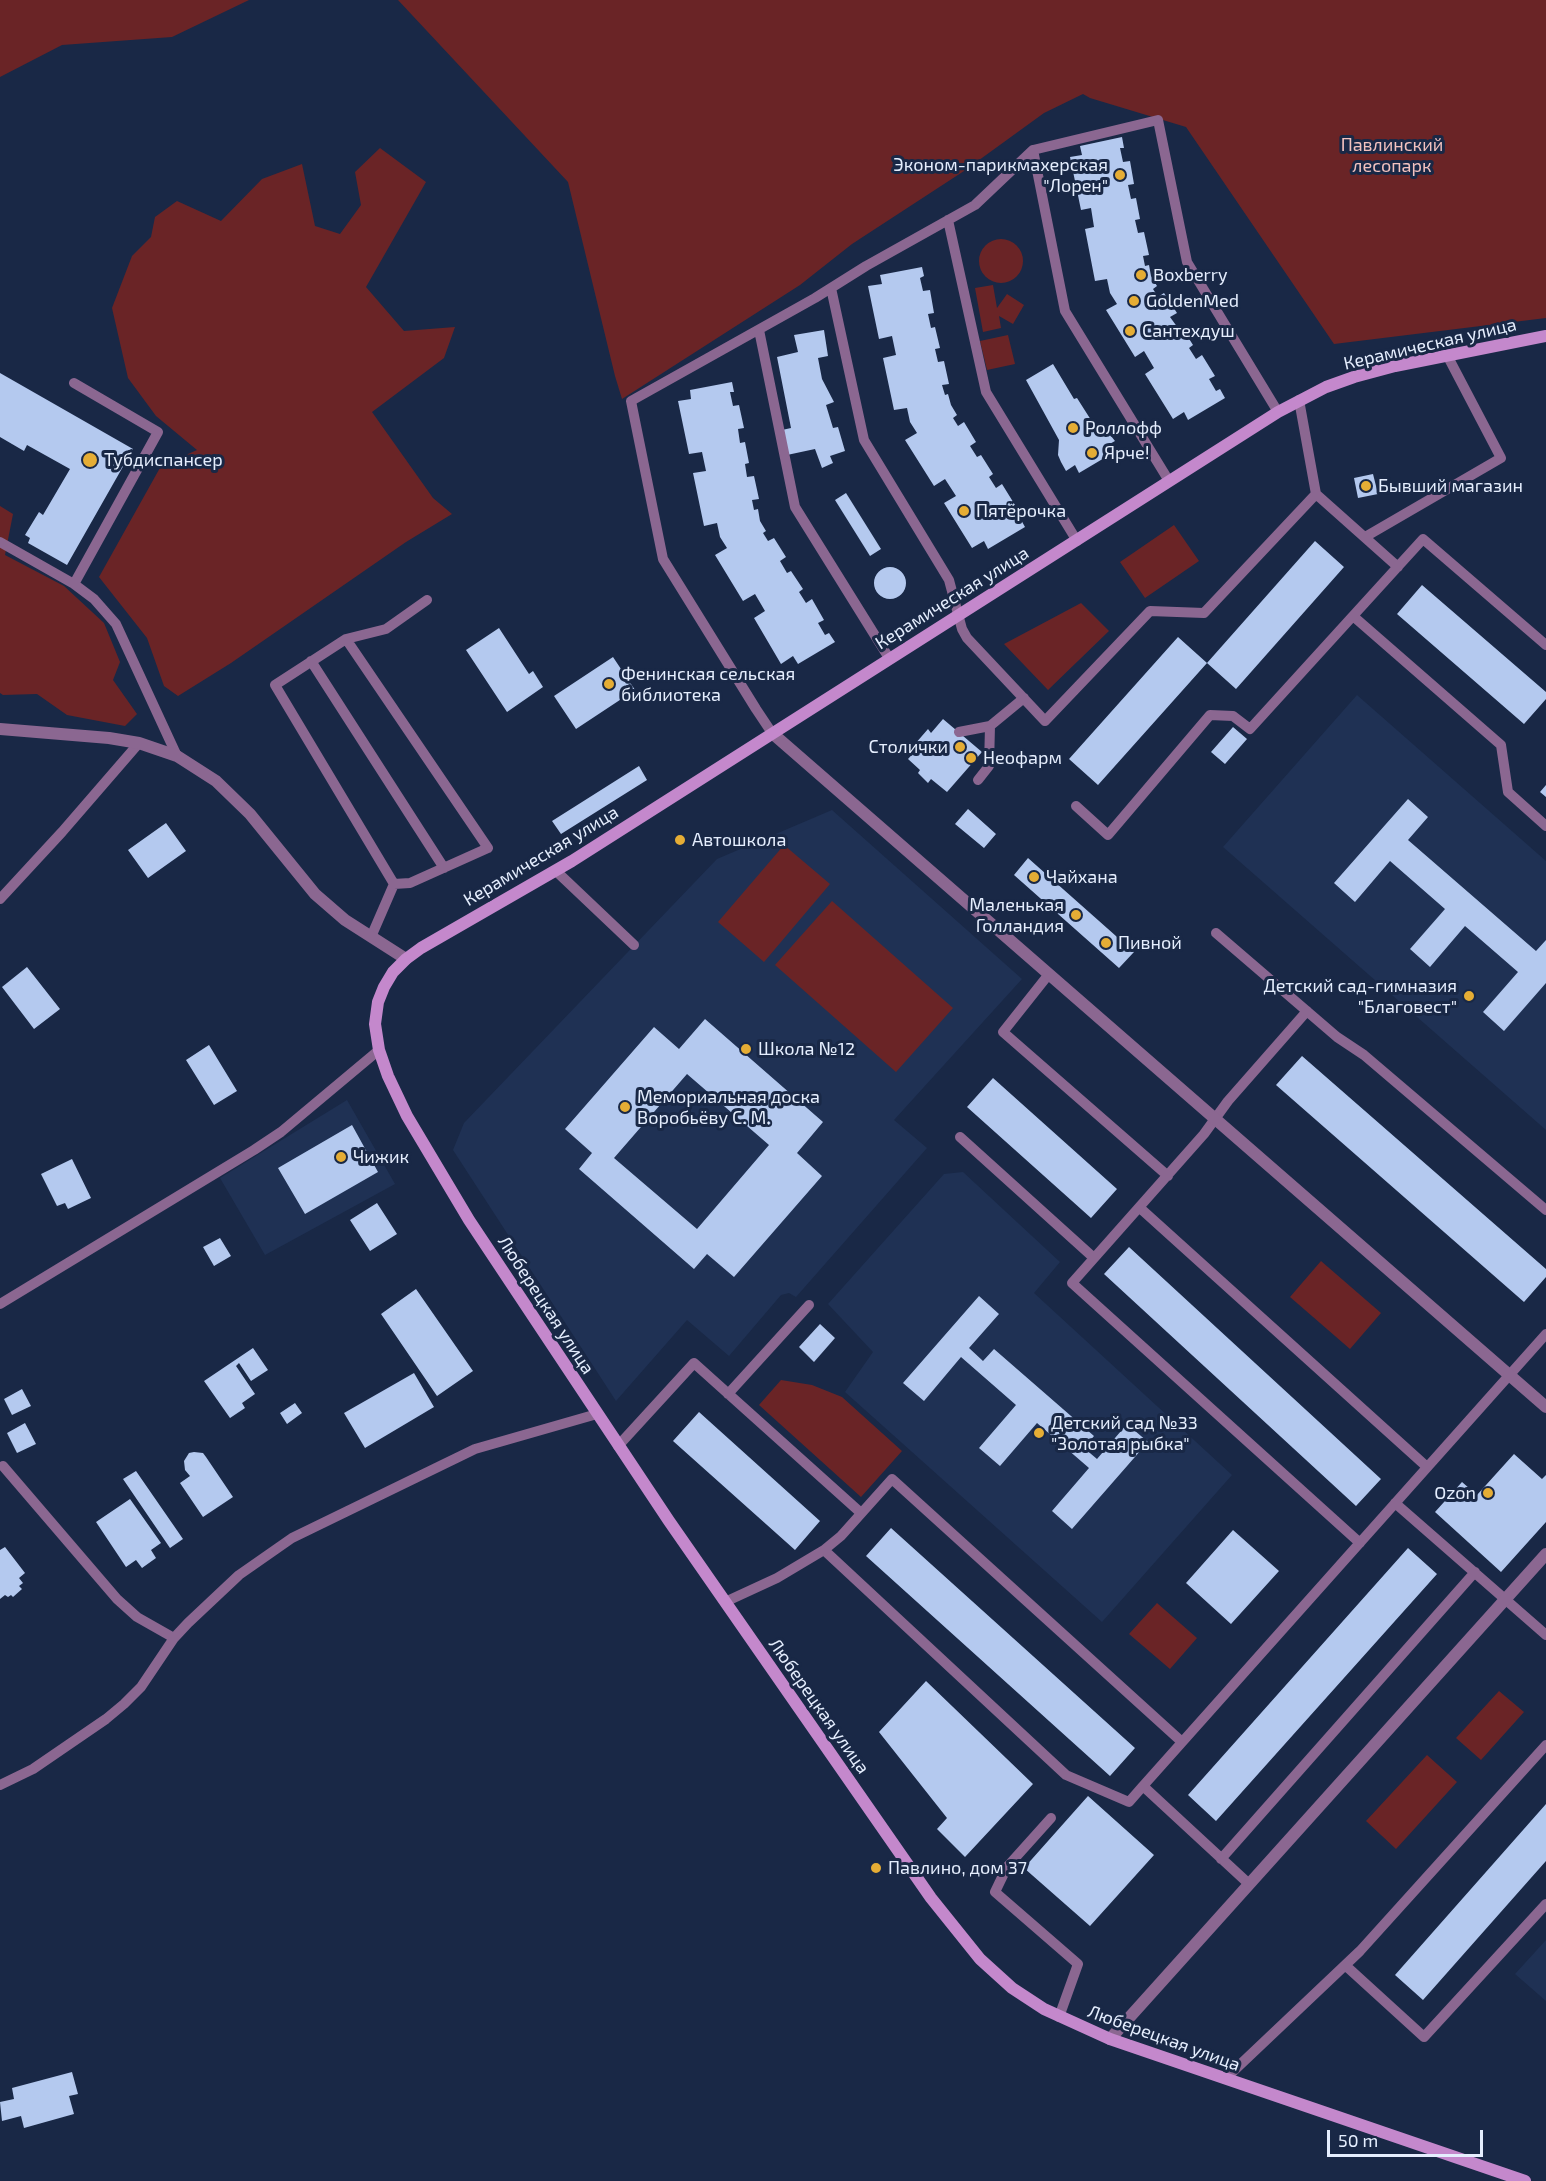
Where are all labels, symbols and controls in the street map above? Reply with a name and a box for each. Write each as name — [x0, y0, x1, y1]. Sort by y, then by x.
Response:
park label: Павлинский лесопарк — [1341, 134, 1443, 176]
place label: Эконом-парикмахерская "Лорен" — [893, 154, 1108, 196]
marker: Эконом-парикмахерская "Лорен" — [1113, 168, 1127, 182]
place label: Boxberry — [1153, 264, 1228, 286]
marker: Boxberry — [1134, 268, 1148, 282]
place label: GoldenMed — [1146, 290, 1239, 312]
marker: GoldenMed — [1127, 294, 1141, 308]
street label: Керамическая улица — [1342, 314, 1518, 374]
place label: Сантехдуш — [1142, 320, 1235, 342]
marker: Сантехдуш — [1123, 324, 1137, 338]
place label: Роллофф — [1085, 417, 1162, 439]
marker: Роллофф — [1066, 421, 1080, 435]
place label: Ярче! — [1104, 442, 1150, 464]
marker: Ярче! — [1085, 446, 1099, 460]
place label: Тубдиспансер — [104, 449, 223, 471]
marker: Тубдиспансер — [81, 451, 99, 469]
place label: Бывший магазин — [1378, 475, 1523, 497]
marker: Бывший магазин — [1359, 479, 1373, 493]
place label: Пятёрочка — [976, 500, 1066, 522]
marker: Пятёрочка — [957, 504, 971, 518]
street label: Керамическая улица — [871, 542, 1033, 654]
place label: Фенинская сельская библиотека — [621, 663, 795, 706]
marker: Фенинская сельская библиотека — [602, 677, 616, 691]
place label: Столички — [868, 736, 948, 758]
marker: Столички — [953, 740, 967, 754]
place label: Неофарм — [983, 747, 1062, 769]
marker: Неофарм — [964, 751, 978, 765]
street label: Керамическая улица — [460, 801, 622, 911]
place label: Автошкола — [692, 829, 786, 851]
marker: Автошкола — [673, 833, 687, 847]
place label: Чайхана — [1046, 866, 1118, 888]
marker: Чайхана — [1027, 870, 1041, 884]
place label: Маленькая Голландия — [969, 894, 1064, 936]
marker: Маленькая Голландия — [1069, 908, 1083, 922]
place label: Пивной — [1118, 932, 1182, 954]
marker: Пивной — [1099, 936, 1113, 950]
place label: Детский сад-гимназия "Благовест" — [1263, 975, 1457, 1018]
marker: Детский сад-гимназия "Благовест" — [1462, 989, 1476, 1003]
place label: Школа №12 — [758, 1038, 855, 1060]
marker: Школа №12 — [739, 1042, 753, 1056]
place label: Мемориальная доска Воробьёву С. М. — [637, 1086, 820, 1128]
marker: Мемориальная доска Воробьёву С. М. — [618, 1100, 632, 1114]
place label: Чижик — [353, 1146, 409, 1168]
marker: Чижик — [334, 1150, 348, 1164]
street label: Люберецкая улица — [493, 1232, 599, 1378]
place label: Детский сад №33 "Золотая рыбка" — [1051, 1412, 1198, 1454]
marker: Детский сад №33 "Золотая рыбка" — [1032, 1426, 1046, 1440]
place label: Ozon — [1434, 1482, 1476, 1504]
marker: Ozon — [1481, 1486, 1495, 1500]
street label: Люберецкая улица — [764, 1634, 874, 1778]
place label: Павлино, дом 37 — [888, 1857, 1027, 1879]
marker: Павлино, дом 37 — [869, 1861, 883, 1875]
street label: Люберецкая улица — [1085, 2000, 1243, 2076]
scale bar — [1330, 2118, 1486, 2156]
text: 50 m — [1338, 2129, 1378, 2151]

